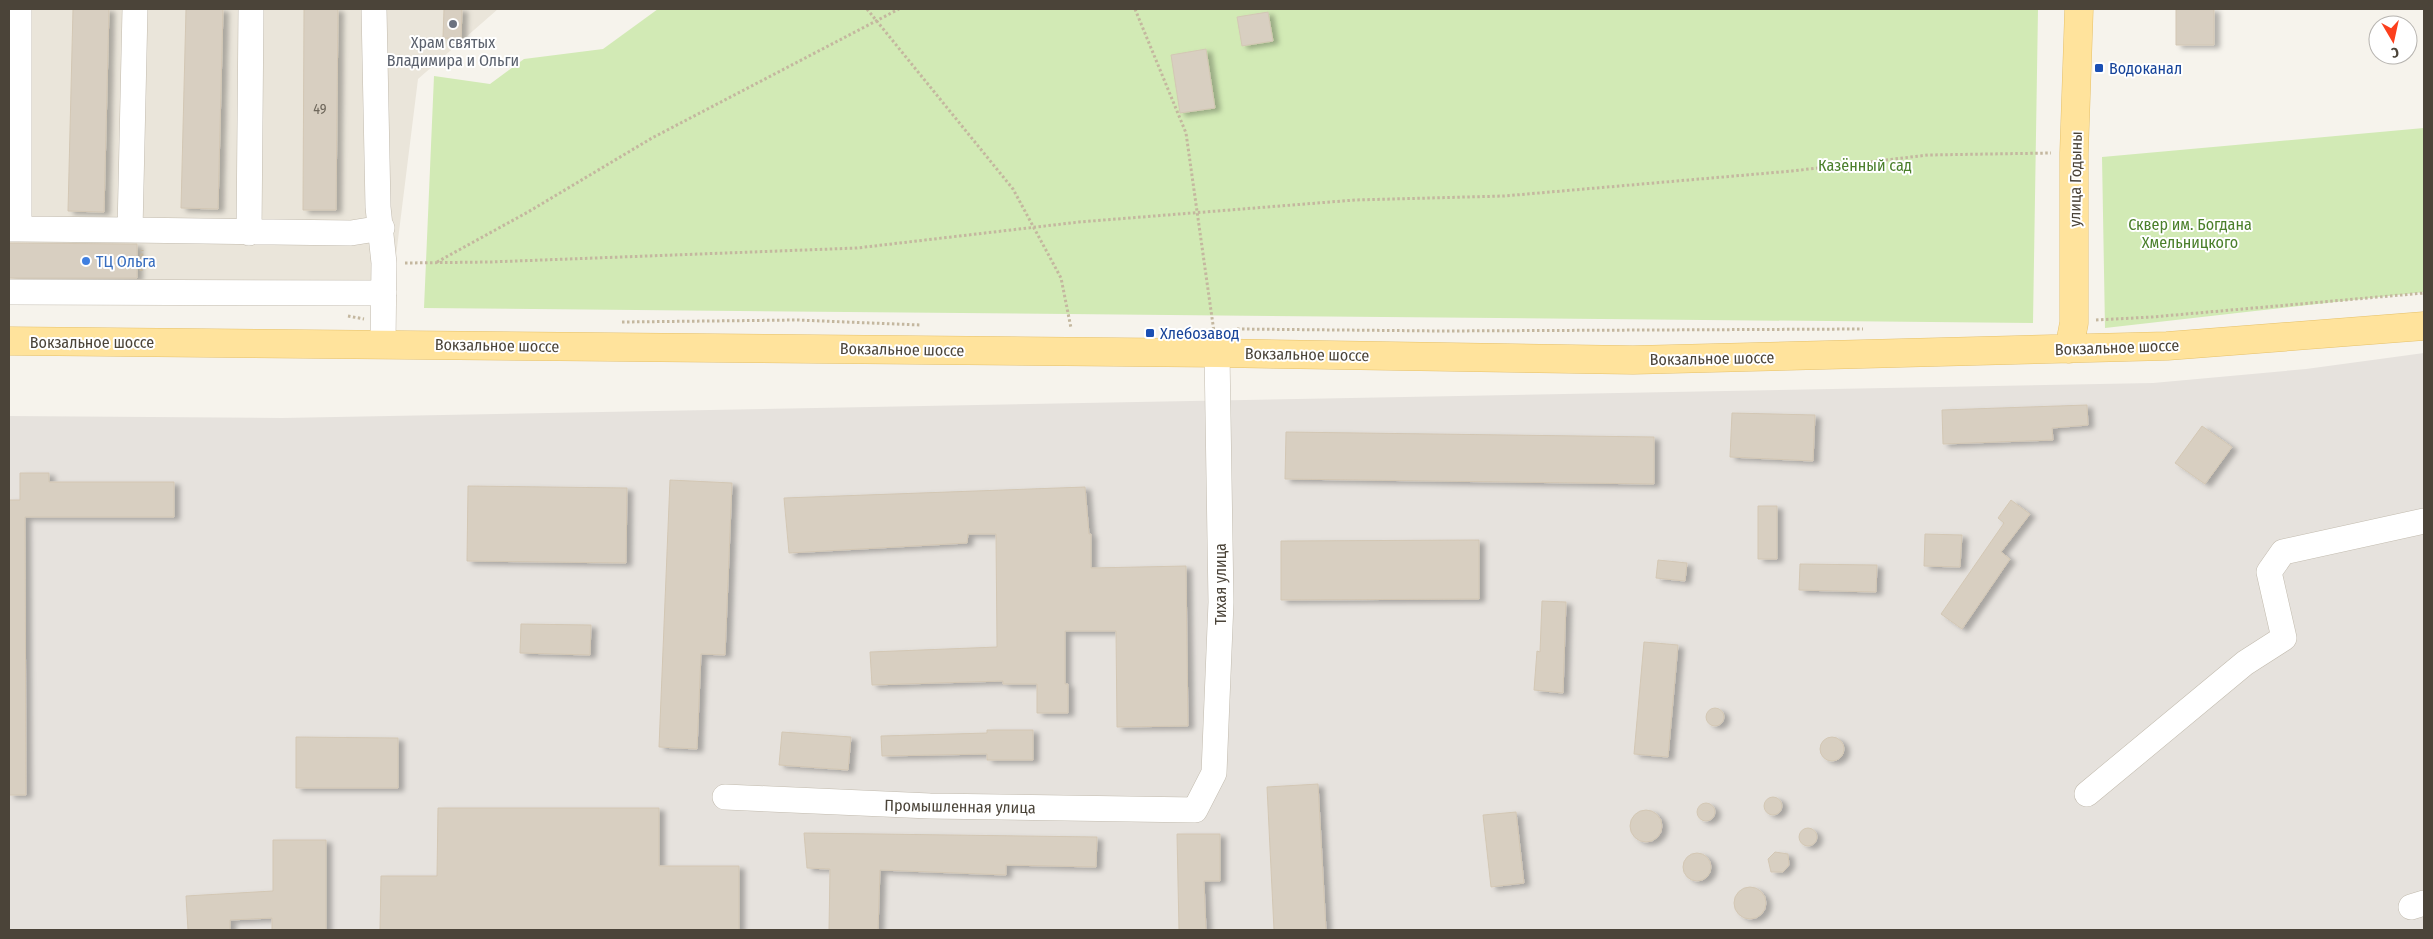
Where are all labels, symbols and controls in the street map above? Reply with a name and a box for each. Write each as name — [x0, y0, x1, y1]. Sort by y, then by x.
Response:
north arrow — [2368, 15, 2418, 65]
marker: Храм святых Владимира и Ольги — [447, 18, 459, 30]
place label: Храм святых Владимира и Ольги — [387, 33, 519, 70]
text: С — [2389, 43, 2400, 61]
place label: Водоканал — [2109, 59, 2182, 78]
marker: Водоканал — [2093, 62, 2105, 74]
house number: 49 — [313, 101, 327, 118]
street label: улица Годыны — [2065, 131, 2086, 227]
park label: Казённый сад — [1818, 156, 1912, 175]
park label: Сквер им. Богдана Хмельницкого — [2128, 215, 2252, 252]
place label: ТЦ Ольга — [96, 252, 156, 271]
marker: ТЦ Ольга — [80, 255, 92, 267]
place label: Хлебозавод — [1160, 324, 1239, 343]
marker: Хлебозавод — [1144, 327, 1156, 339]
street label: Вокзальное шоссе — [30, 333, 154, 352]
street label: Вокзальное шоссе — [435, 335, 560, 356]
street label: Вокзальное шоссе — [2054, 336, 2180, 359]
street label: Вокзальное шоссе — [840, 339, 965, 360]
street label: Вокзальное шоссе — [1245, 344, 1370, 365]
street label: Вокзальное шоссе — [1650, 348, 1775, 369]
street label: Тихая улица — [1211, 543, 1230, 625]
street label: Промышленная улица — [884, 796, 1036, 817]

